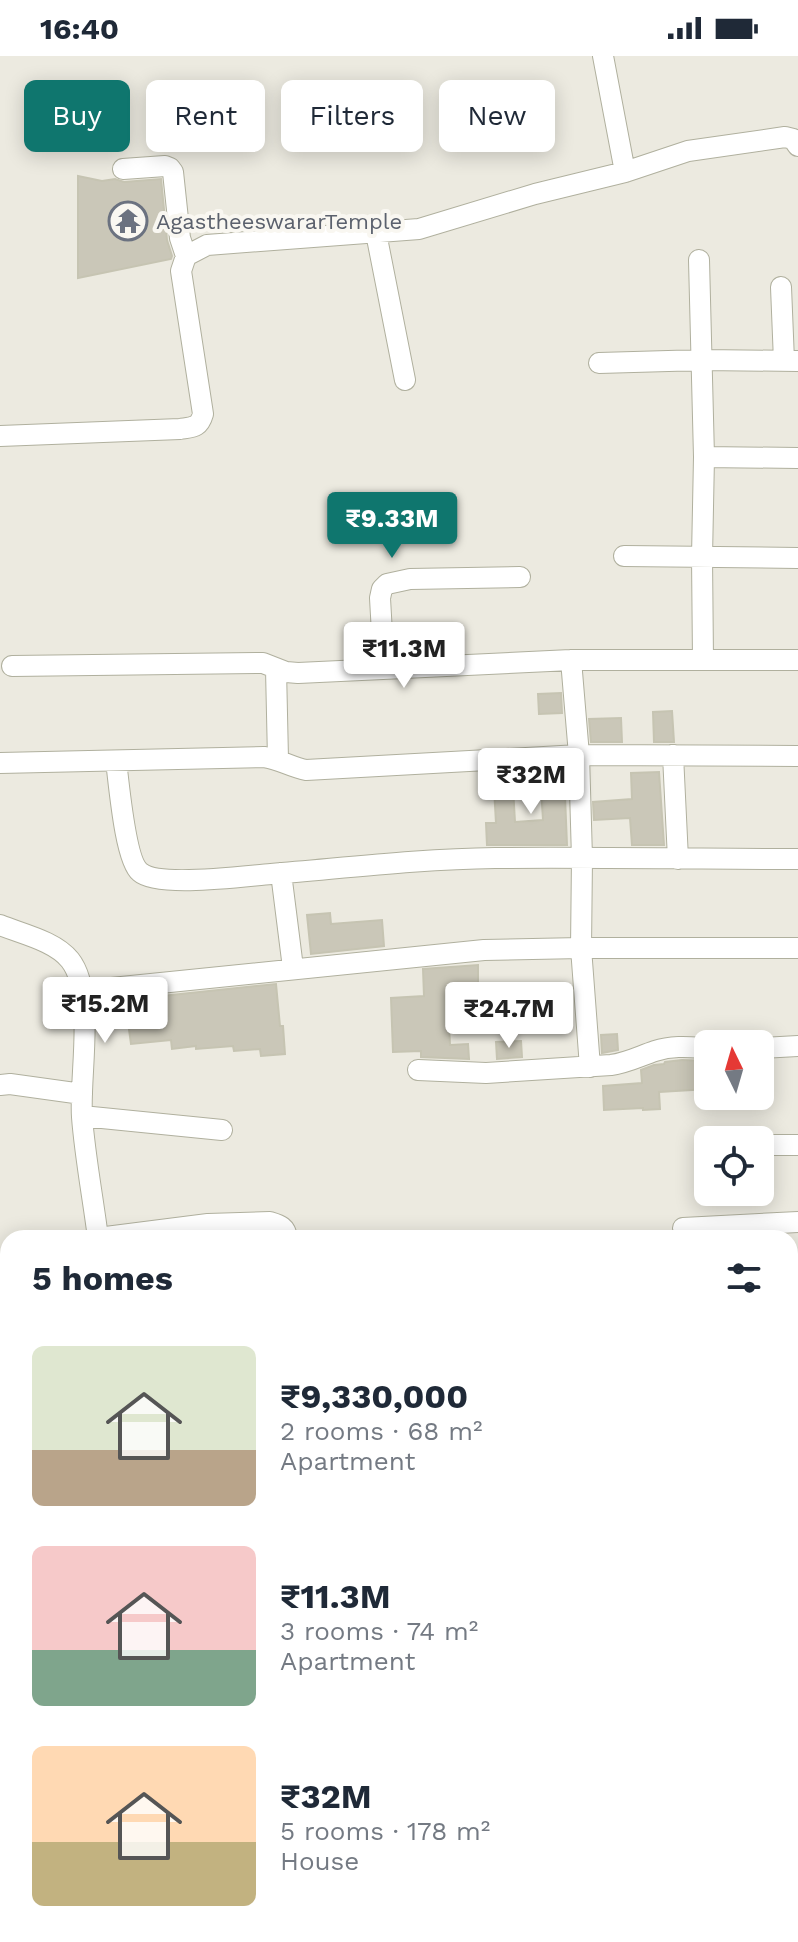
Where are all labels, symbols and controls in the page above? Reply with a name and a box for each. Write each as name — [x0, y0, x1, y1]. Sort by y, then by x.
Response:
text: 16:40 — [40, 11, 119, 46]
chip: Buy — [24, 80, 130, 152]
chip: Rent — [146, 80, 265, 152]
chip: Filters — [281, 80, 423, 152]
chip: New — [439, 80, 555, 152]
temple icon: AgastheeswararTemple — [107, 200, 149, 242]
place label: AgastheeswararTemple — [156, 209, 402, 234]
pin: ₹9.33M — [327, 492, 457, 560]
text: ₹9.33M — [345, 503, 439, 533]
pin: ₹11.3M — [339, 622, 469, 690]
text: ₹11.3M — [362, 633, 446, 663]
pin: ₹32M — [484, 748, 578, 816]
text: ₹32M — [496, 759, 566, 789]
pin: ₹15.2M — [40, 977, 170, 1045]
pin: ₹24.7M — [444, 982, 574, 1050]
text: ₹15.2M — [61, 988, 149, 1018]
text: ₹24.7M — [463, 993, 555, 1023]
north arrow — [694, 1030, 774, 1110]
map controls — [694, 1030, 774, 1206]
button: locate — [694, 1126, 774, 1206]
icon: filters — [722, 1256, 766, 1300]
text: 5 homes — [32, 1258, 173, 1298]
text: ₹9,330,000 — [280, 1376, 468, 1416]
icon: home — [96, 1378, 192, 1474]
text: 2 rooms · 68 m² — [280, 1416, 482, 1446]
text: Apartment — [280, 1446, 416, 1476]
text: ₹11.3M — [280, 1576, 391, 1616]
icon: home — [96, 1578, 192, 1674]
text: 3 rooms · 74 m² — [280, 1616, 478, 1646]
text: Apartment — [280, 1646, 416, 1676]
text: ₹32M — [280, 1776, 372, 1816]
icon: home — [96, 1778, 192, 1874]
text: 5 rooms · 178 m² — [280, 1816, 490, 1846]
text: House — [280, 1846, 359, 1876]

